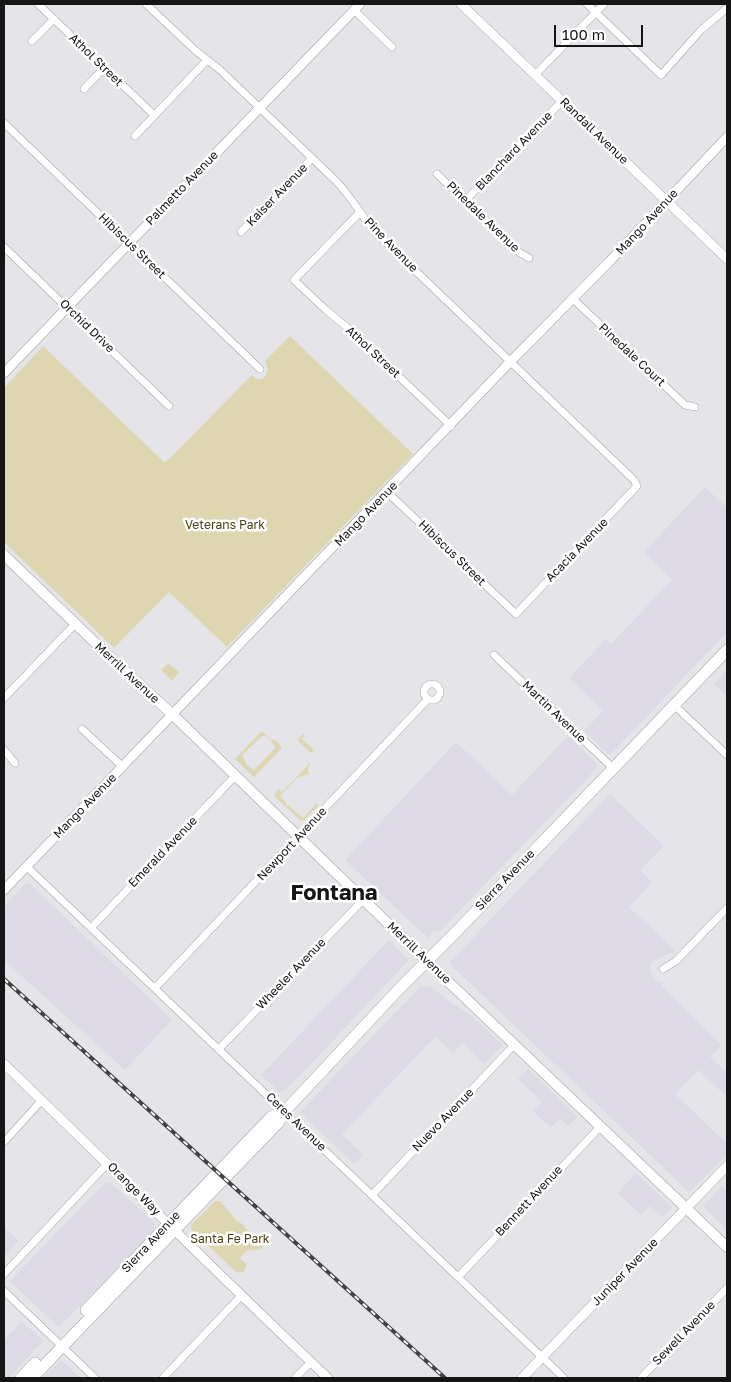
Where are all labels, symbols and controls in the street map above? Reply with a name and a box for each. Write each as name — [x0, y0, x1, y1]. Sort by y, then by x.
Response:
scale bar — [556, 15, 645, 47]
text: 100 m — [562, 25, 605, 43]
street label: Athol Street — [66, 31, 126, 89]
street label: Randall Avenue — [557, 95, 631, 167]
street label: Blanchard Avenue — [473, 109, 555, 193]
street label: Palmetto Avenue — [143, 148, 221, 228]
street label: Kaiser Avenue — [244, 161, 310, 229]
street label: Pinedale Avenue — [444, 179, 522, 255]
street label: Mango Avenue — [613, 186, 681, 258]
street label: Hibiscus Street — [95, 210, 169, 282]
street label: Pine Avenue — [361, 215, 421, 275]
street label: Orchid Drive — [57, 296, 117, 356]
street label: Pinedale Court — [596, 321, 668, 389]
street label: Athol Street — [343, 323, 403, 381]
street label: Mango Avenue — [331, 479, 401, 549]
street label: Acacia Avenue — [543, 515, 611, 585]
street label: Hibiscus Street — [415, 517, 489, 589]
park label: Veterans Park — [185, 518, 265, 532]
street label: Merrill Avenue — [92, 639, 162, 707]
street label: Martin Avenue — [519, 678, 589, 746]
street label: Mango Avenue — [50, 771, 120, 841]
street label: Newport Avenue — [254, 804, 330, 884]
street label: Emerald Avenue — [126, 814, 200, 890]
street label: Sierra Avenue — [472, 846, 538, 914]
district label: Fontana — [290, 880, 378, 906]
street label: Merrill Avenue — [384, 919, 454, 987]
street label: Wheeler Avenue — [253, 935, 329, 1013]
street label: Nuevo Avenue — [409, 1085, 477, 1155]
street label: Ceres Avenue — [263, 1090, 329, 1154]
street label: Orange Way — [104, 1159, 164, 1219]
street label: Bennett Avenue — [493, 1163, 565, 1239]
street label: Sierra Avenue — [119, 1208, 183, 1276]
park label: Santa Fe Park — [190, 1232, 270, 1246]
street label: Juniper Avenue — [589, 1235, 661, 1309]
street label: Sewell Avenue — [650, 1298, 718, 1368]

